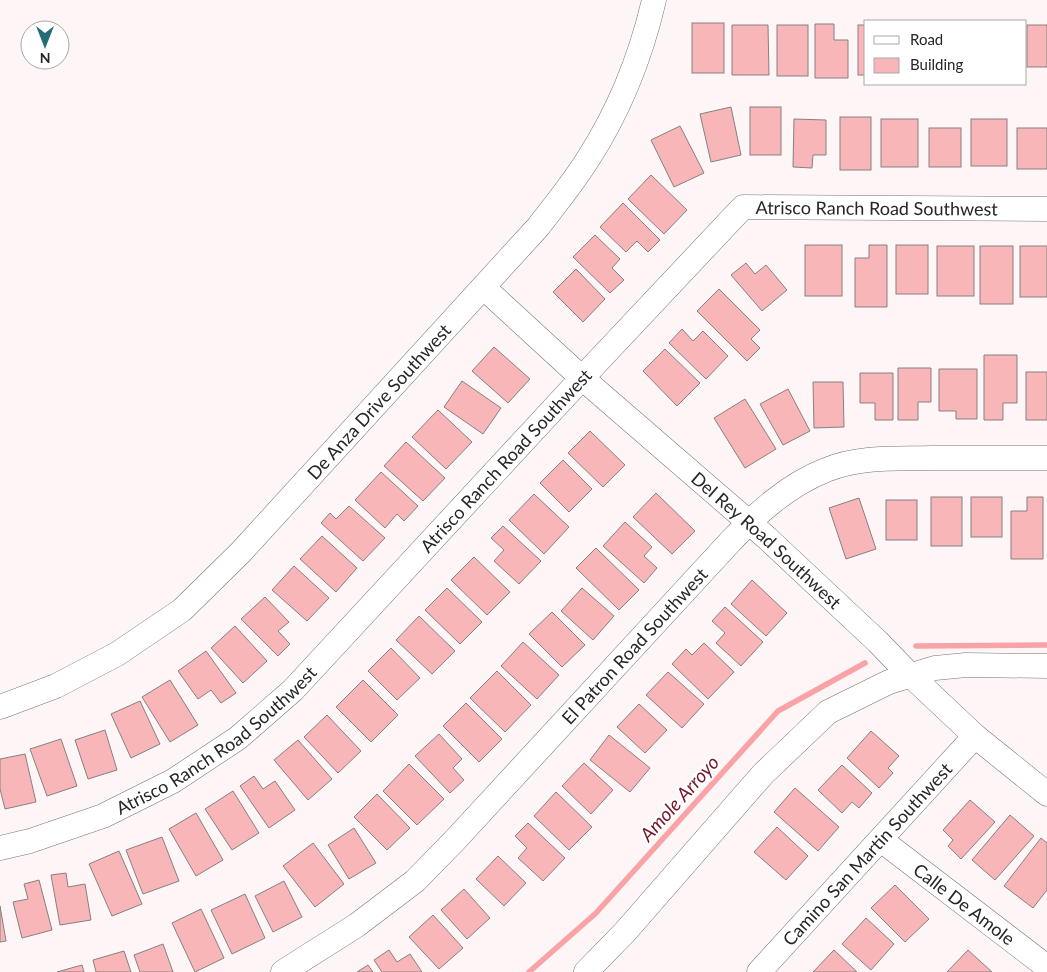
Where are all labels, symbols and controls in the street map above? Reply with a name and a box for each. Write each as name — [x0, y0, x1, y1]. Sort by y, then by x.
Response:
north arrow — [20, 20, 70, 70]
legend — [864, 20, 1027, 85]
text: Road — [910, 30, 943, 48]
text: N — [40, 50, 50, 67]
text: Building — [910, 55, 963, 73]
street label: Atrisco Ranch Road Southwest — [755, 196, 998, 220]
street label: De Anza Drive Southwest — [302, 319, 456, 484]
street label: Atrisco Ranch Road Southwest — [415, 364, 596, 557]
street label: Del Rey Road Southwest — [687, 467, 846, 613]
street label: El Patron Road Southwest — [557, 563, 712, 729]
street label: Atrisco Ranch Road Southwest — [112, 661, 321, 819]
water label: Amole Arroyo — [634, 750, 723, 846]
street label: Camino San Martin Southwest — [778, 758, 957, 950]
street label: Calle De Amole — [909, 858, 1019, 950]

